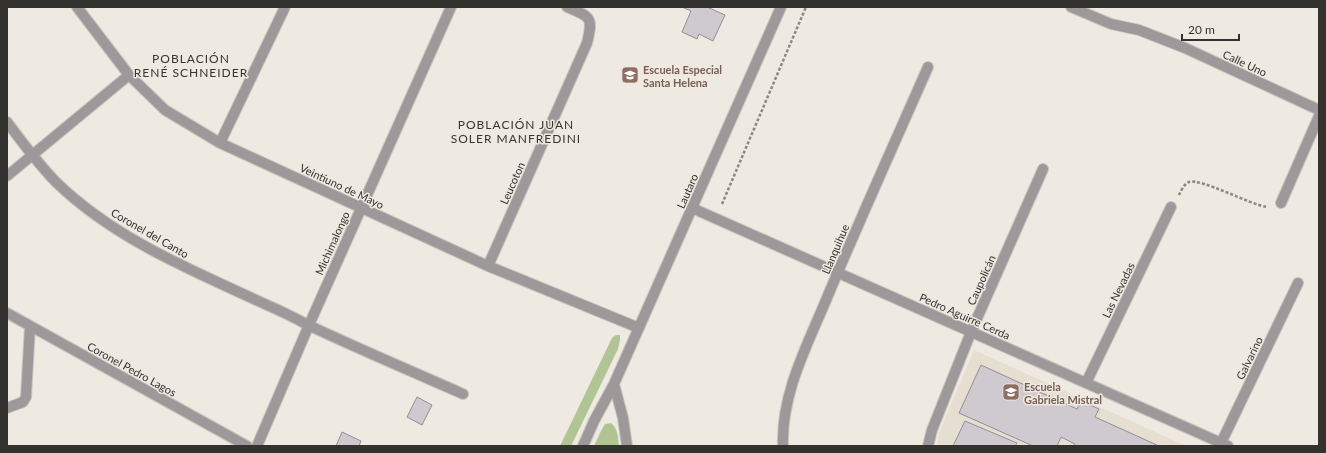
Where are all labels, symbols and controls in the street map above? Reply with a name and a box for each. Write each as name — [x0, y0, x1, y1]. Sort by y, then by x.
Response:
scale bar — [1182, 16, 1239, 42]
text: 20 m — [1188, 22, 1215, 37]
street label: Calle Uno — [1221, 47, 1269, 79]
district label: POBLACIÓN RENÉ SCHNEIDER — [134, 51, 248, 80]
place label: Escuela Especial Santa Helena — [643, 63, 722, 89]
school or university icon: Escuela Especial Santa Helena — [620, 65, 640, 85]
district label: POBLACIÓN JUAN SOLER MANFREDINI — [451, 117, 581, 146]
street label: Leucoton — [497, 160, 527, 206]
street label: Veintiuno de Mayo — [298, 161, 386, 211]
street label: Lautaro — [674, 172, 700, 210]
street label: Coronel del Canto — [109, 206, 191, 260]
street label: Michimalongo — [312, 209, 352, 277]
street label: Llanquihue — [819, 222, 851, 276]
street label: Caupolicán — [964, 253, 998, 307]
street label: Las Nevadas — [1099, 260, 1137, 320]
street label: Pedro Aguirre Cerda — [918, 290, 1012, 342]
street label: Galvarino — [1233, 334, 1265, 382]
street label: Coronel Pedro Lagos — [85, 339, 179, 399]
place label: Escuela Gabriela Mistral — [1024, 380, 1102, 406]
school or university icon: Escuela Gabriela Mistral — [1001, 382, 1021, 402]

